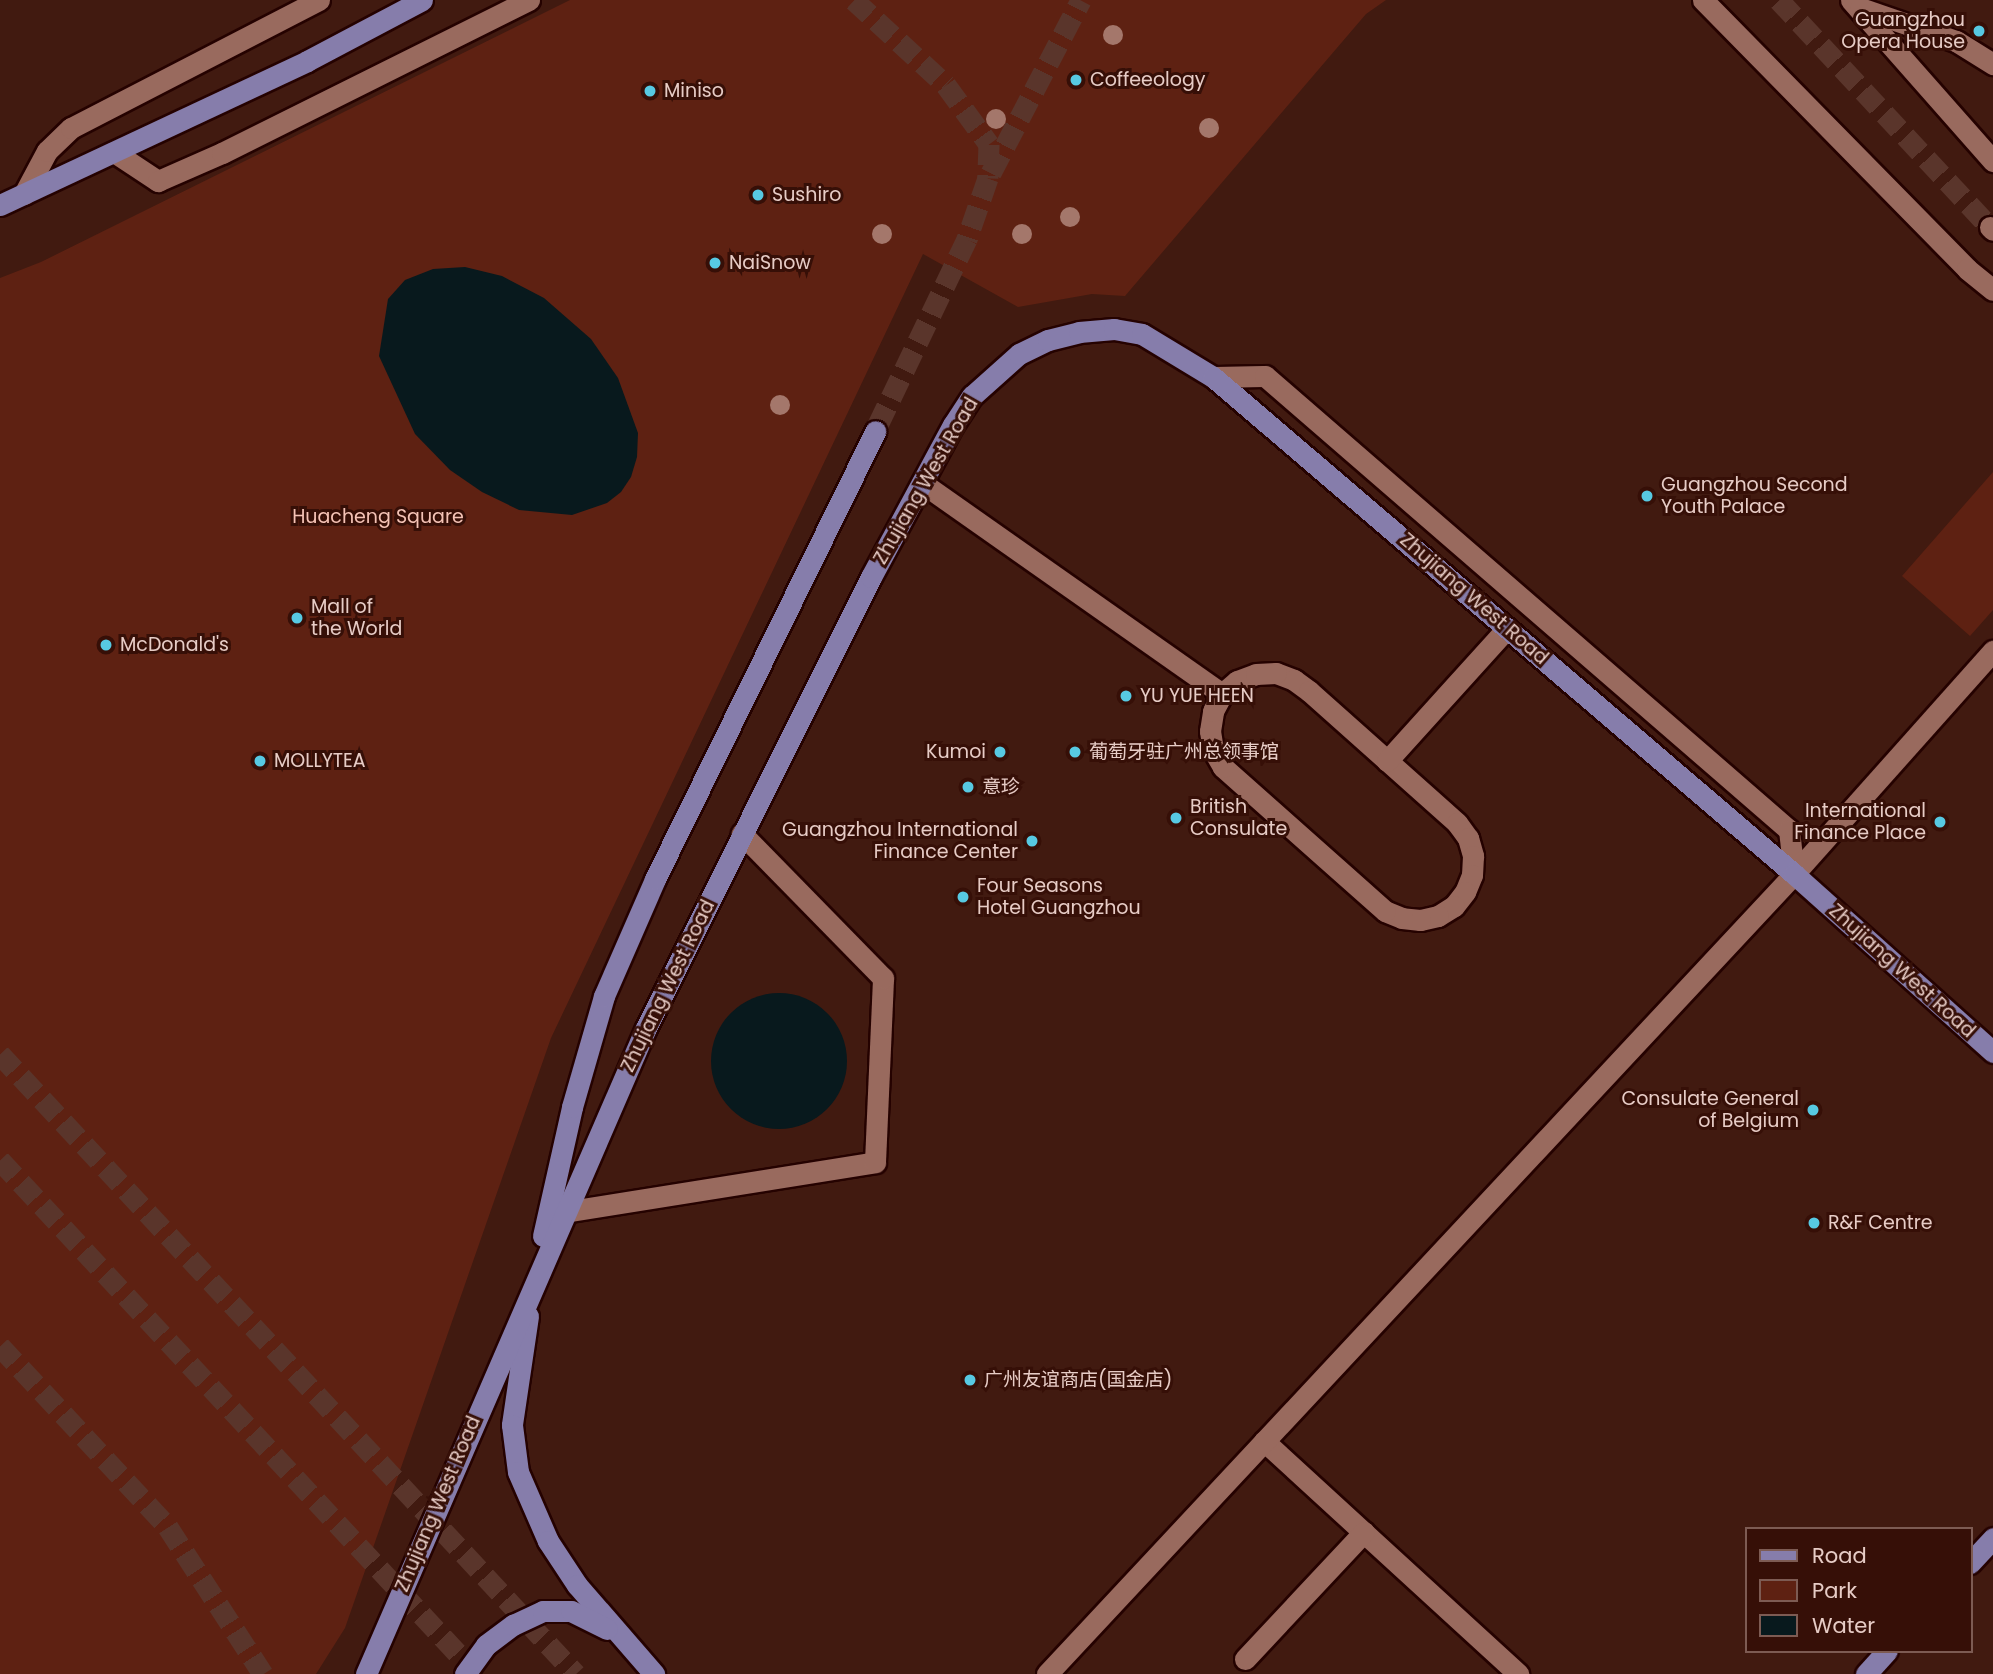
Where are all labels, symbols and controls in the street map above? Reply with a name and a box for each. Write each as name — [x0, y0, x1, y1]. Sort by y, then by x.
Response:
place label: Guangzhou Opera House — [1841, 9, 1965, 53]
marker: Guangzhou Opera House — [1971, 23, 1987, 39]
place label: Coffeeology — [1090, 69, 1205, 91]
marker: Coffeeology — [1068, 72, 1084, 88]
place label: Miniso — [664, 80, 724, 102]
marker: Miniso — [642, 83, 658, 99]
place label: Sushiro — [772, 184, 841, 206]
marker: Sushiro — [750, 187, 766, 203]
place label: NaiSnow — [729, 252, 811, 274]
marker: NaiSnow — [707, 255, 723, 271]
street label: Zhujiang West Road — [869, 394, 983, 568]
place label: Guangzhou Second Youth Palace — [1661, 474, 1848, 518]
marker: Guangzhou Second Youth Palace — [1639, 488, 1655, 504]
park label: Huacheng Square — [292, 506, 464, 528]
street label: Zhujiang West Road — [1395, 529, 1553, 669]
place label: Mall of the World — [311, 596, 402, 640]
marker: Mall of the World — [289, 610, 305, 626]
place label: McDonald's — [120, 634, 229, 656]
marker: McDonald's — [98, 637, 114, 653]
place label: YU YUE HEEN — [1140, 685, 1254, 707]
marker: YU YUE HEEN — [1118, 688, 1134, 704]
place label: Kumoi — [926, 741, 986, 763]
place label: 葡萄牙驻广州总领事馆 — [1089, 741, 1279, 763]
marker: Kumoi — [992, 744, 1008, 760]
marker: 葡萄牙驻广州总领事馆 — [1067, 744, 1083, 760]
place label: MOLLYTEA — [274, 750, 366, 772]
marker: MOLLYTEA — [252, 753, 268, 769]
place label: 意珍 — [982, 776, 1020, 798]
marker: 意珍 — [960, 779, 976, 795]
place label: British Consulate — [1190, 796, 1287, 840]
place label: International Finance Place — [1794, 800, 1926, 844]
marker: British Consulate — [1168, 810, 1184, 826]
marker: International Finance Place — [1932, 814, 1948, 830]
place label: Guangzhou International Finance Center — [782, 819, 1018, 863]
marker: Guangzhou International Finance Center — [1024, 833, 1040, 849]
place label: Four Seasons Hotel Guangzhou — [977, 875, 1141, 919]
marker: Four Seasons Hotel Guangzhou — [955, 889, 971, 905]
street label: Zhujiang West Road — [616, 896, 720, 1076]
street label: Zhujiang West Road — [1824, 899, 1980, 1043]
place label: Consulate General of Belgium — [1622, 1088, 1799, 1132]
marker: Consulate General of Belgium — [1805, 1102, 1821, 1118]
place label: R&F Centre — [1828, 1212, 1933, 1234]
marker: R&F Centre — [1806, 1215, 1822, 1231]
place label: 广州友谊商店(国金店) — [984, 1369, 1172, 1391]
marker: 广州友谊商店(国金店) — [962, 1372, 978, 1388]
street label: Zhujiang West Road — [391, 1413, 485, 1595]
legend — [1744, 1527, 1972, 1653]
text: Road — [1812, 1541, 1867, 1570]
text: Park — [1812, 1576, 1857, 1605]
text: Water — [1812, 1611, 1875, 1640]

